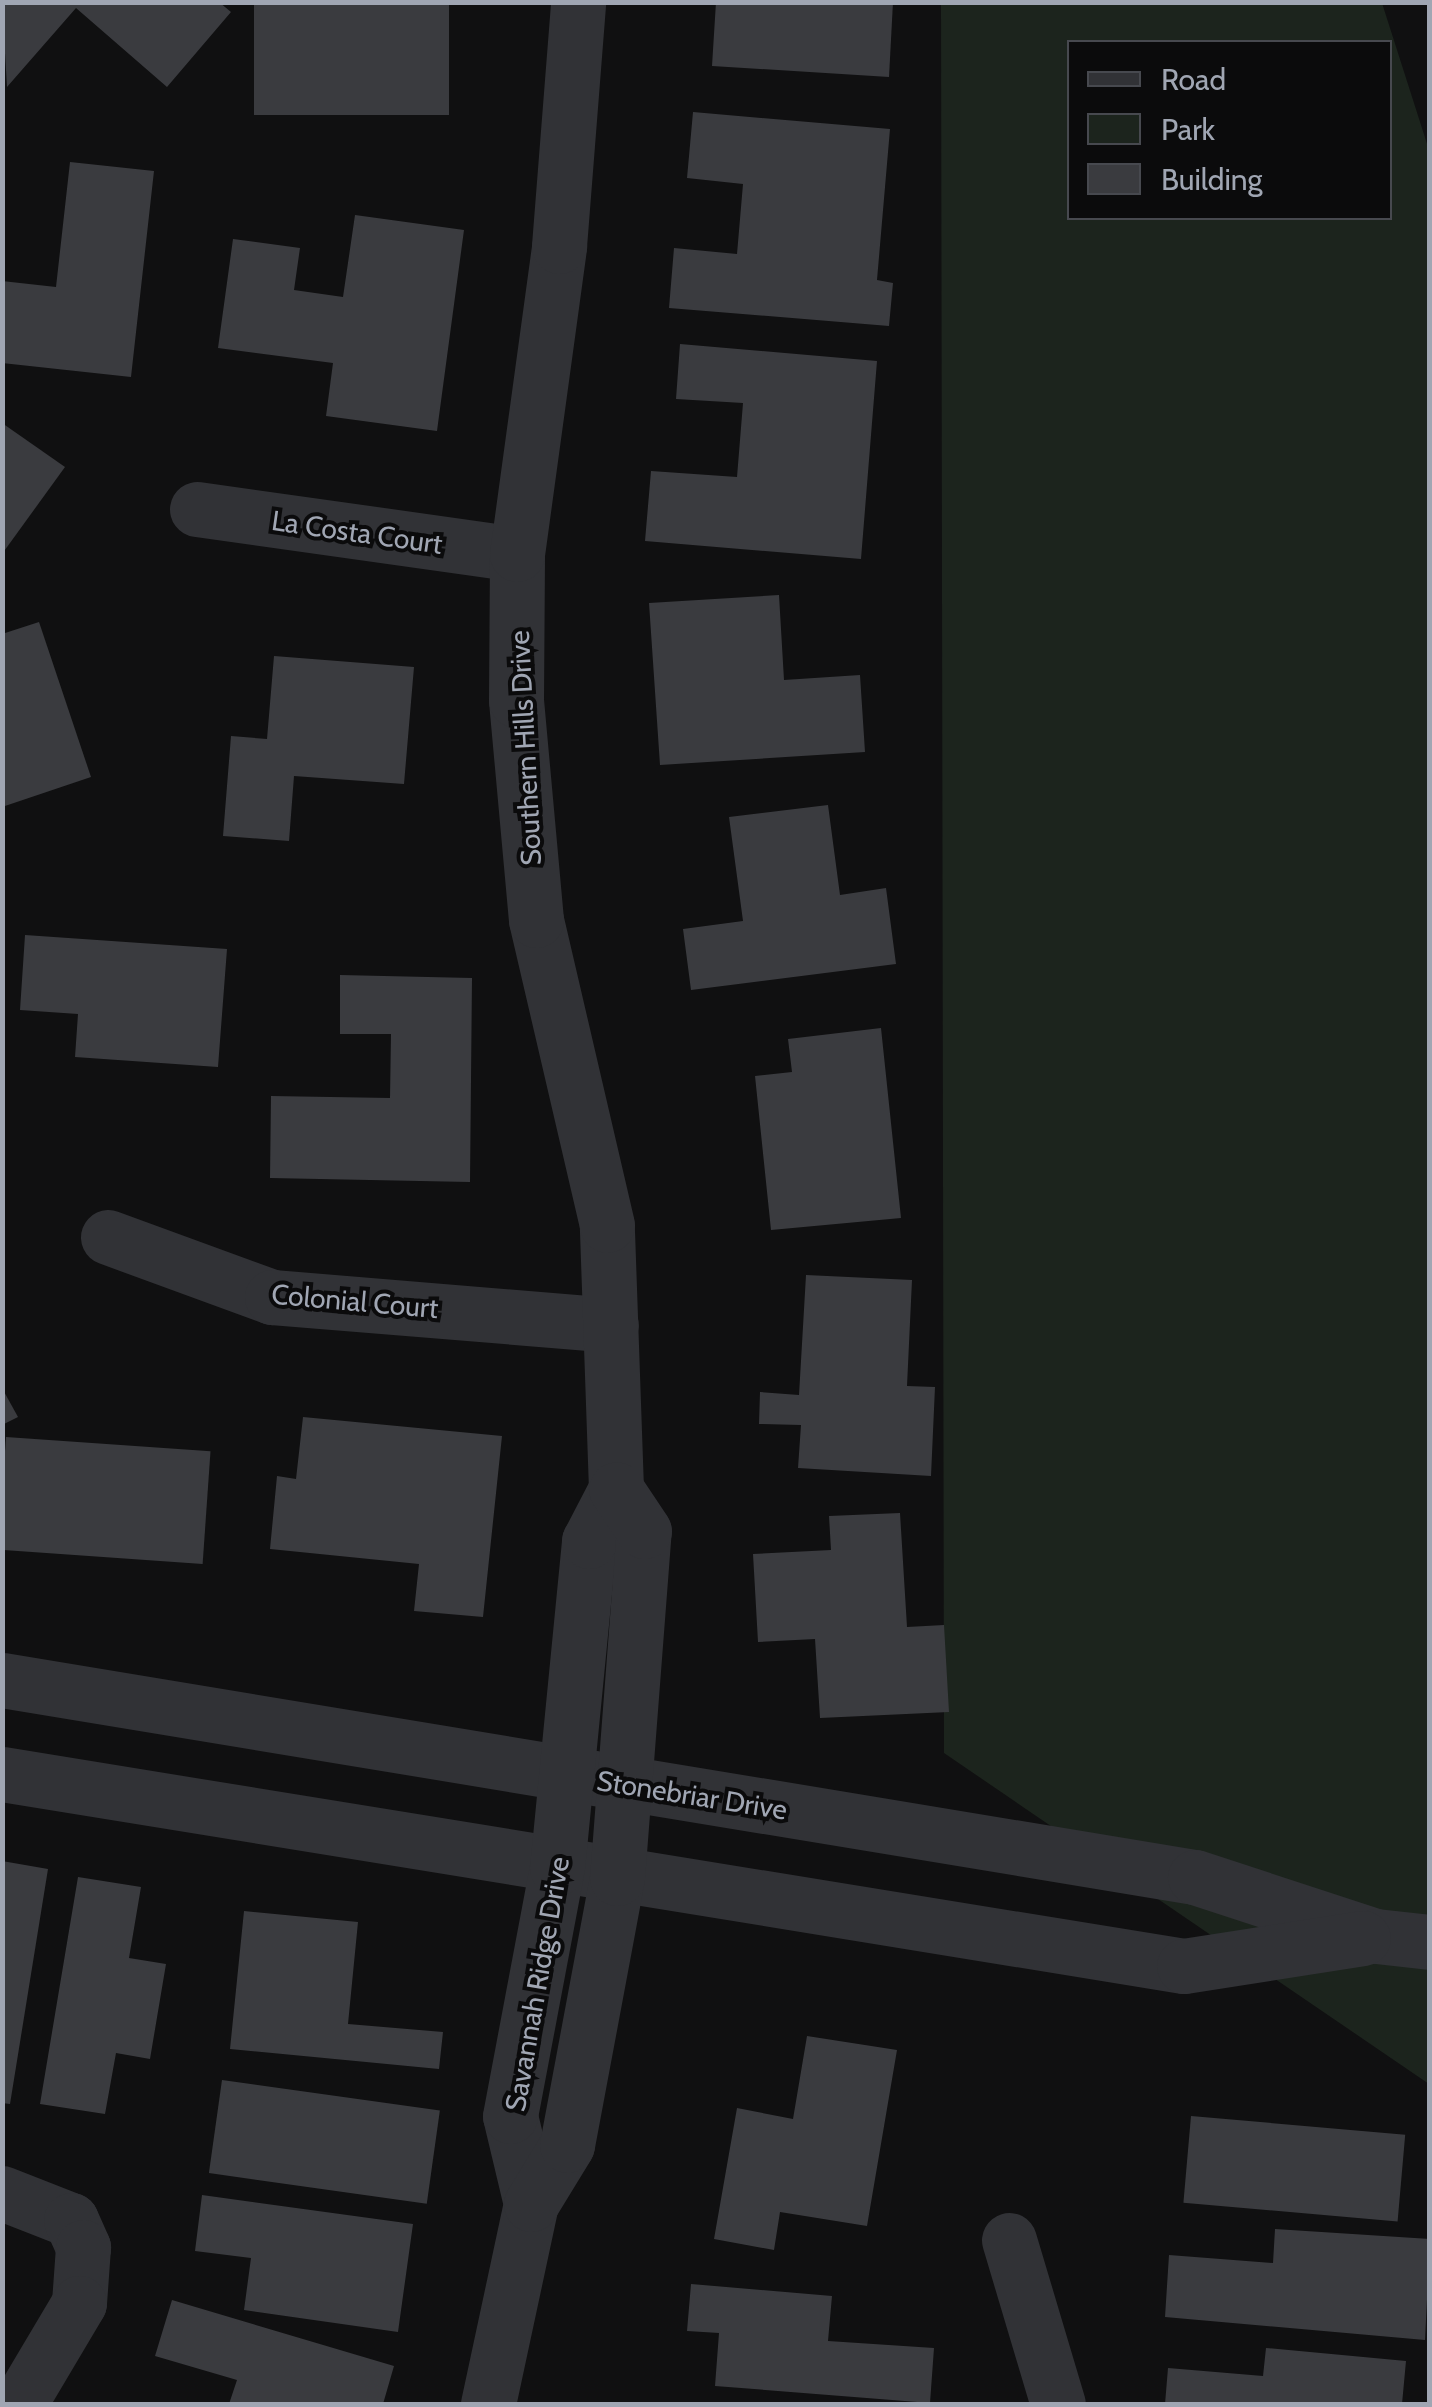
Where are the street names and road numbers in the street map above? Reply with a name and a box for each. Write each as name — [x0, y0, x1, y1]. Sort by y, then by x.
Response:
street label: La Costa Court — [269, 503, 445, 561]
street label: Southern Hills Drive — [502, 630, 548, 866]
street label: Colonial Court — [270, 1277, 440, 1325]
street label: Stonebriar Drive — [594, 1763, 790, 1827]
street label: Savannah Ridge Drive — [498, 1854, 576, 2114]

